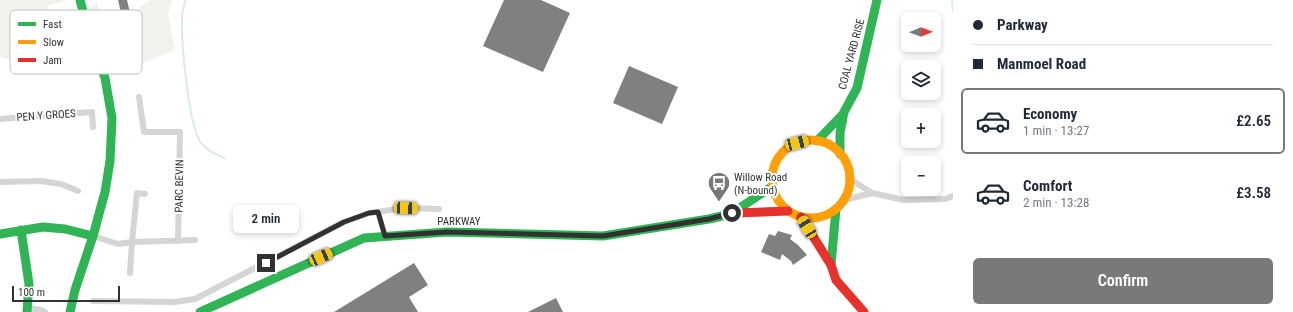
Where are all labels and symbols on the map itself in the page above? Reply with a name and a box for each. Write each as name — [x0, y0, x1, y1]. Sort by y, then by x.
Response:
legend — [10, 10, 142, 74]
north arrow — [901, 12, 941, 52]
street label: COAL YARD RISE — [836, 17, 867, 91]
text: Fast — [43, 18, 62, 31]
text: Slow — [43, 36, 64, 49]
text: Jam — [43, 54, 62, 67]
street label: PEN Y GROES — [16, 107, 76, 124]
car — [784, 134, 810, 152]
street label: PARC BEVIN — [173, 159, 186, 213]
bus stop icon: Willow Road (N-bound) — [706, 170, 732, 203]
place label: Willow Road (N-bound) — [734, 171, 787, 197]
car — [394, 202, 418, 214]
route start — [723, 204, 741, 222]
callout: 2 min — [233, 205, 299, 233]
car — [796, 214, 818, 240]
street label: PARKWAY — [437, 215, 481, 228]
car — [308, 247, 334, 267]
route end — [257, 254, 275, 272]
scale bar — [12, 284, 120, 303]

